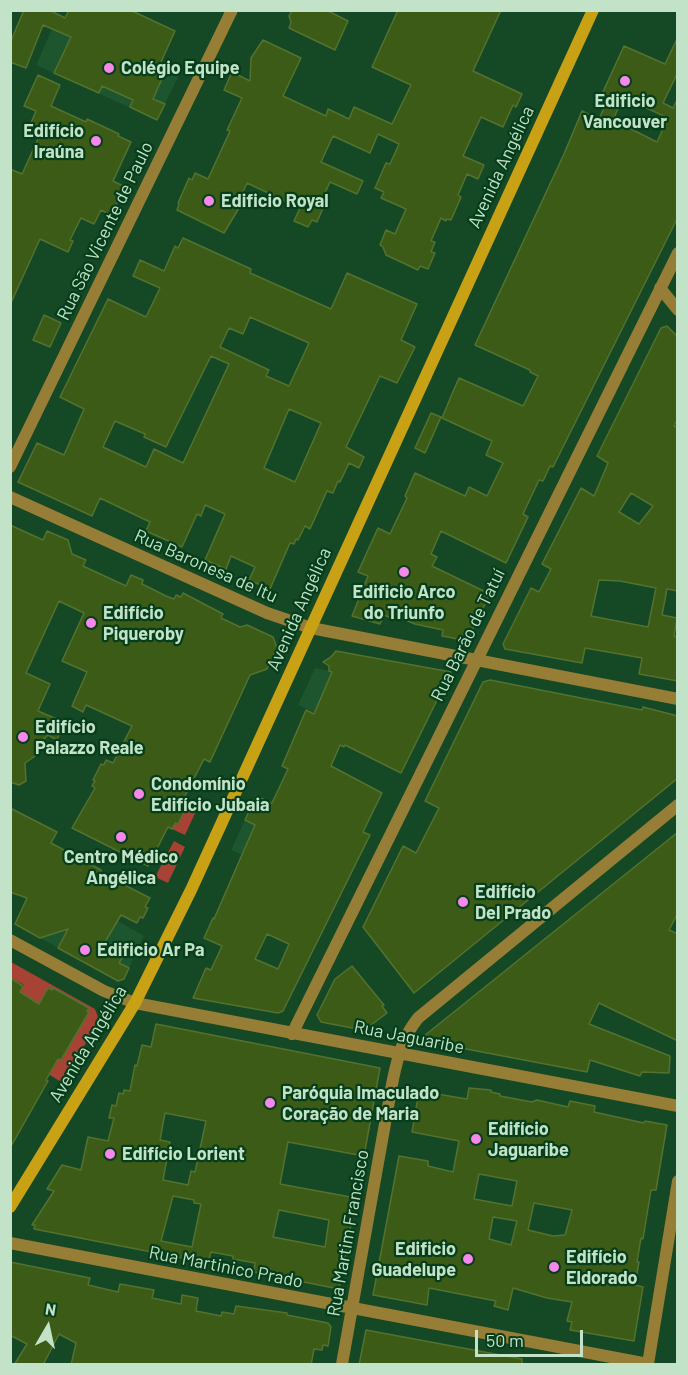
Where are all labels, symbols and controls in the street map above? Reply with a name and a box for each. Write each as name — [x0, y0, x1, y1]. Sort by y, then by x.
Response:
place label: Colégio Equipe — [121, 57, 239, 79]
marker: Colégio Equipe — [102, 61, 116, 75]
marker: Edificio Vancouver — [618, 74, 632, 88]
place label: Edificio Vancouver — [583, 90, 667, 132]
street label: Avenida Angélica — [463, 102, 539, 232]
place label: Edifício Iraúna — [23, 120, 84, 162]
marker: Edifício Iraúna — [89, 134, 103, 148]
street label: Rua São Vicente de Paulo — [52, 138, 158, 324]
place label: Edificio Royal — [221, 190, 329, 212]
marker: Edificio Royal — [202, 194, 216, 208]
street label: Rua Baronesa de Itu — [131, 525, 281, 607]
street label: Avenida Angélica — [262, 544, 336, 674]
marker: Edificio Arco do Triunfo — [397, 565, 411, 579]
street label: Rua Barão de Tatuí — [427, 565, 509, 705]
place label: Edificio Arco do Triunfo — [352, 581, 456, 624]
place label: Edifício Piqueroby — [103, 602, 184, 644]
marker: Edifício Piqueroby — [84, 616, 98, 630]
place label: Edifício Palazzo Reale — [35, 716, 144, 758]
marker: Edifício Palazzo Reale — [16, 730, 30, 744]
place label: Condomínio Edifício Jubaia — [151, 773, 269, 816]
marker: Condomínio Edifício Jubaia — [132, 787, 146, 801]
marker: Centro Médico Angélica — [114, 830, 128, 844]
place label: Centro Médico Angélica — [64, 846, 178, 888]
place label: Edifício Del Prado — [475, 881, 551, 924]
marker: Edifício Del Prado — [456, 895, 470, 909]
place label: Edificio Ar Pa — [97, 939, 204, 961]
marker: Edificio Ar Pa — [78, 943, 92, 957]
street label: Avenida Angélica — [45, 982, 131, 1106]
street label: Rua Jaguaribe — [352, 1016, 466, 1058]
place label: Paróquia Imaculado Coração de Maria — [282, 1082, 439, 1124]
marker: Paróquia Imaculado Coração de Maria — [263, 1096, 277, 1110]
place label: Edifício Jaguaribe — [488, 1118, 569, 1160]
marker: Edifício Jaguaribe — [469, 1132, 483, 1146]
place label: Edifício Lorient — [122, 1143, 245, 1165]
marker: Edifício Lorient — [103, 1147, 117, 1161]
street label: Rua Martim Francisco — [323, 1148, 373, 1318]
place label: Edificio Guadelupe — [371, 1238, 456, 1280]
street label: Rua Martinico Prado — [147, 1241, 305, 1293]
place label: Edifício Eldorado — [566, 1246, 638, 1288]
marker: Edificio Guadelupe — [461, 1252, 475, 1266]
marker: Edifício Eldorado — [547, 1260, 561, 1274]
north arrow — [18, 1297, 78, 1357]
text: N — [44, 1299, 58, 1319]
scale bar — [478, 1318, 586, 1356]
text: 50 m — [486, 1329, 524, 1351]

